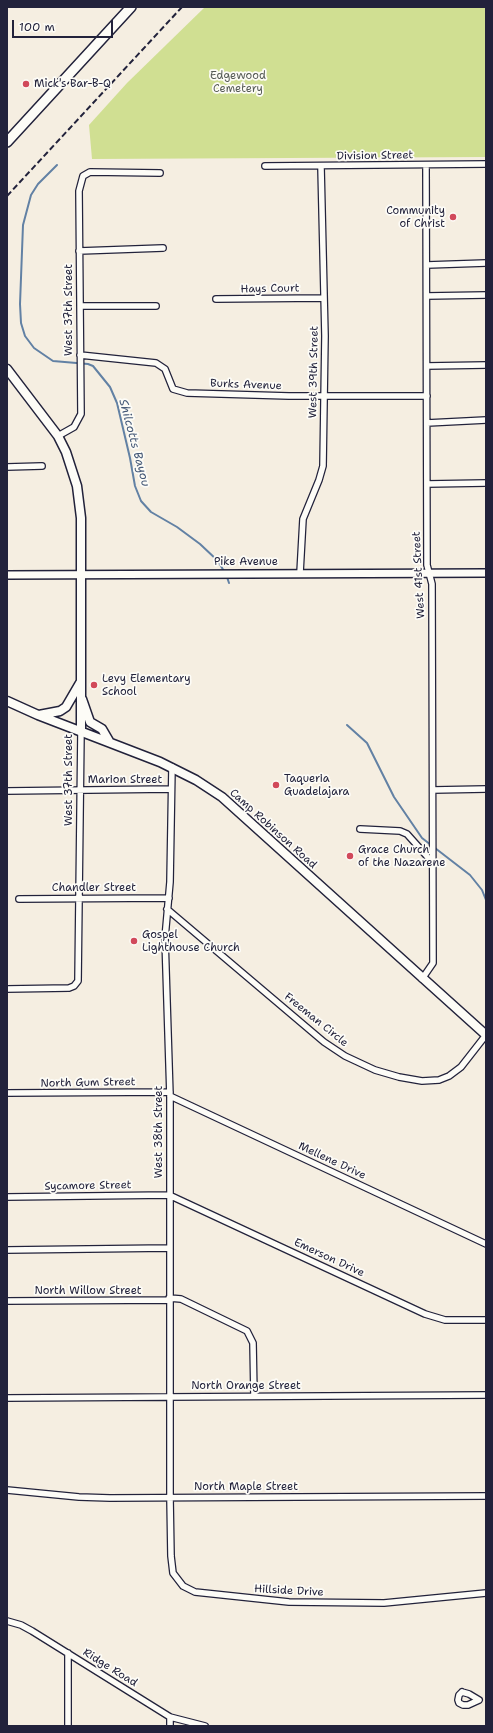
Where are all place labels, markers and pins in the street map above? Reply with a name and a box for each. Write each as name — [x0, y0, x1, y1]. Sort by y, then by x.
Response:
place label: Mick's Bar-B-Q — [34, 77, 111, 91]
marker: Mick's Bar-B-Q — [21, 79, 31, 89]
place label: Community of Christ — [386, 204, 445, 230]
marker: Community of Christ — [448, 212, 458, 222]
place label: Levy Elementary School — [102, 672, 191, 698]
marker: Levy Elementary School — [89, 680, 99, 690]
place label: Taqueria Guadelajara — [284, 772, 349, 798]
marker: Taqueria Guadelajara — [271, 780, 281, 790]
place label: Grace Church of the Nazarene — [358, 843, 445, 869]
marker: Grace Church of the Nazarene — [345, 851, 355, 861]
place label: Gospel Lighthouse Church — [142, 928, 240, 954]
marker: Gospel Lighthouse Church — [129, 936, 139, 946]

